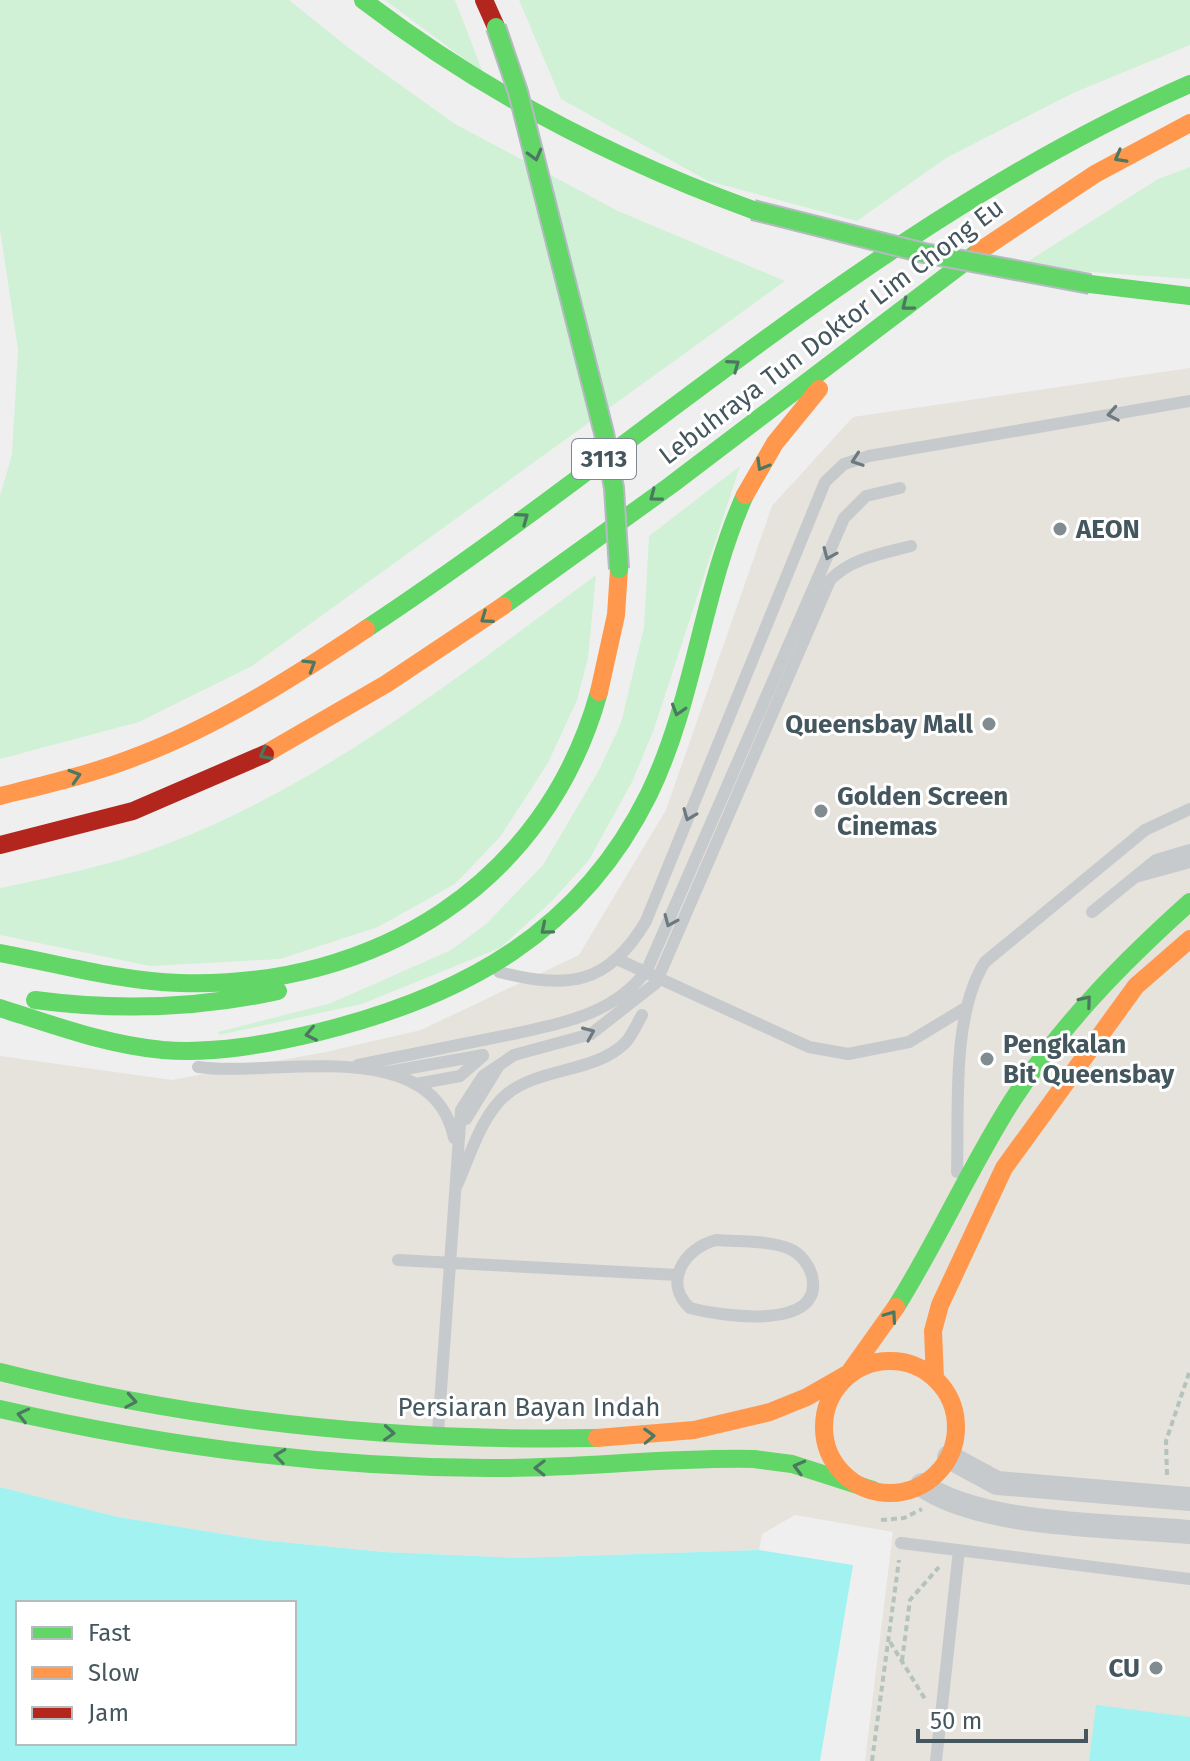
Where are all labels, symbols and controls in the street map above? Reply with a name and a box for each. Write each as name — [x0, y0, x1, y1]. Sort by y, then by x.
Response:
one-way arrow — [526, 147, 542, 161]
one-way arrow — [1114, 147, 1129, 163]
street label: Lebuhraya Tun Doktor Lim Chong Eu — [653, 192, 1010, 471]
one-way arrow — [901, 296, 916, 310]
one-way arrow — [725, 360, 739, 375]
one-way arrow — [1106, 405, 1120, 422]
road number: 3113 — [572, 439, 636, 479]
one-way arrow — [851, 450, 865, 466]
one-way arrow — [756, 456, 772, 471]
one-way arrow — [650, 487, 664, 501]
one-way arrow — [515, 513, 529, 527]
place label: AEON — [1075, 514, 1140, 545]
marker: AEON — [1051, 520, 1069, 538]
one-way arrow — [822, 546, 838, 560]
one-way arrow — [481, 608, 495, 623]
one-way arrow — [301, 660, 315, 675]
one-way arrow — [671, 703, 687, 716]
place label: Queensbay Mall — [785, 709, 973, 740]
marker: Queensbay Mall — [980, 715, 998, 733]
one-way arrow — [259, 745, 273, 760]
one-way arrow — [68, 769, 82, 785]
place label: Golden Screen Cinemas — [837, 781, 1008, 842]
marker: Golden Screen Cinemas — [812, 802, 830, 820]
one-way arrow — [682, 808, 699, 822]
one-way arrow — [663, 913, 679, 928]
one-way arrow — [541, 919, 556, 934]
one-way arrow — [1076, 996, 1091, 1010]
one-way arrow — [305, 1025, 319, 1042]
one-way arrow — [581, 1026, 595, 1043]
place label: Pengkalan Bit Queensbay — [1003, 1029, 1175, 1090]
marker: Pengkalan Bit Queensbay — [978, 1050, 996, 1068]
one-way arrow — [881, 1311, 896, 1325]
one-way arrow — [124, 1392, 138, 1409]
street label: Persiaran Bayan Indah — [397, 1392, 661, 1423]
one-way arrow — [17, 1407, 31, 1424]
one-way arrow — [383, 1424, 396, 1441]
one-way arrow — [643, 1428, 655, 1445]
one-way arrow — [273, 1448, 287, 1465]
one-way arrow — [533, 1459, 545, 1477]
one-way arrow — [792, 1459, 806, 1476]
legend — [16, 1601, 296, 1745]
text: Fast — [88, 1619, 131, 1647]
place label: CU — [1108, 1653, 1140, 1684]
text: Slow — [88, 1659, 139, 1687]
marker: CU — [1147, 1659, 1165, 1677]
scale bar — [918, 1693, 1086, 1743]
text: Jam — [88, 1699, 129, 1727]
text: 50 m — [930, 1707, 982, 1735]

